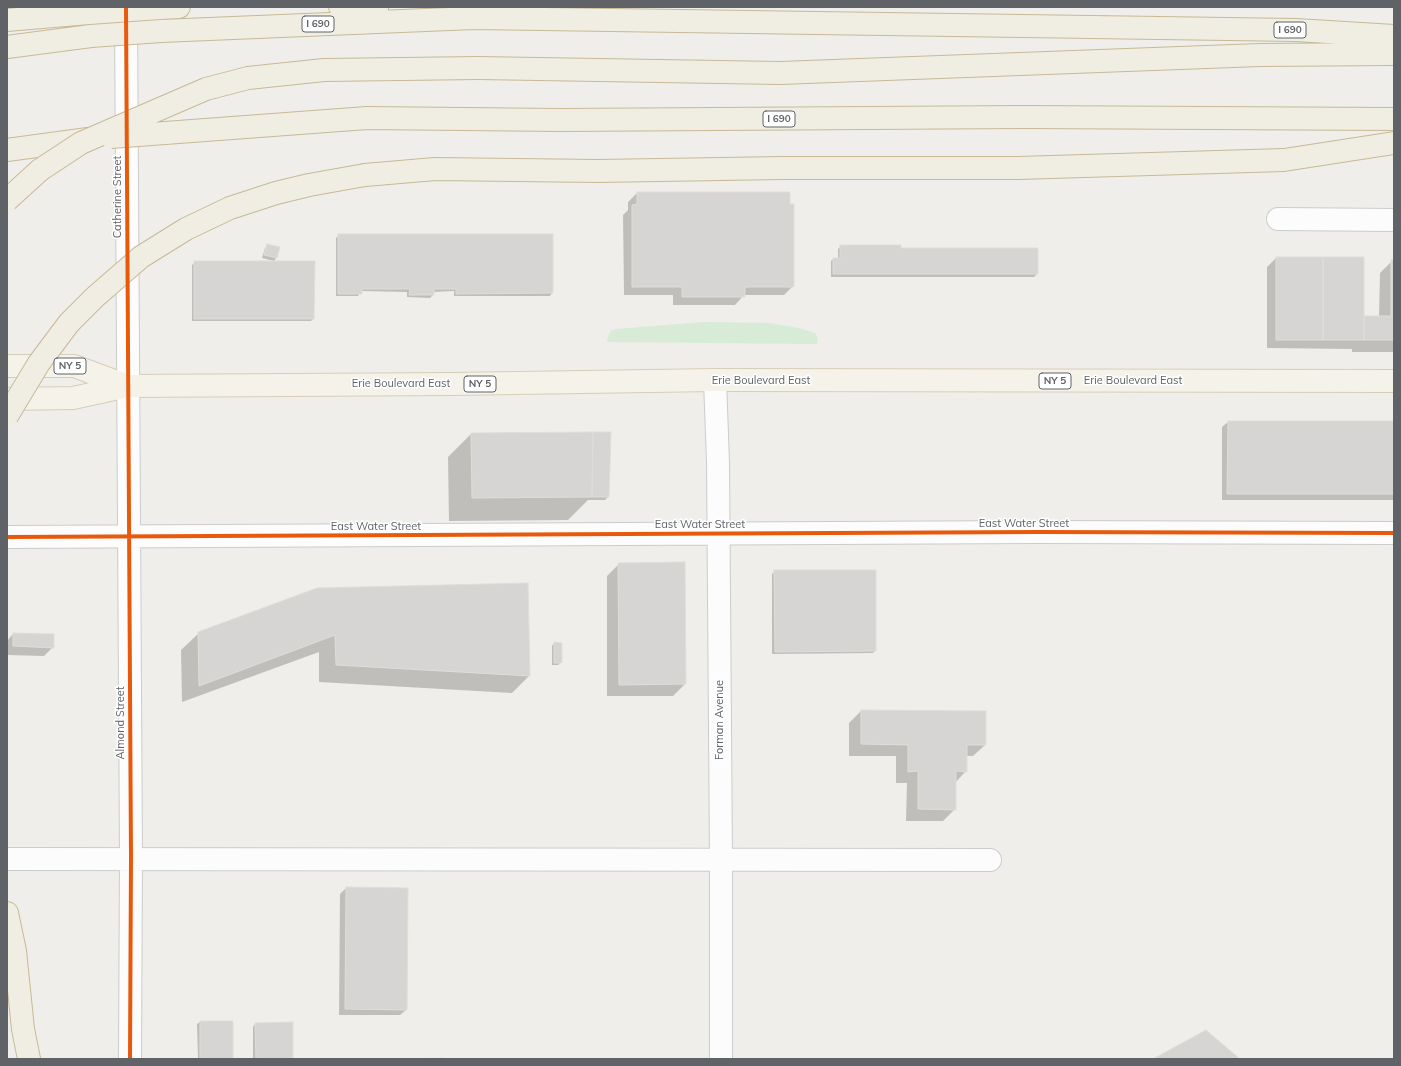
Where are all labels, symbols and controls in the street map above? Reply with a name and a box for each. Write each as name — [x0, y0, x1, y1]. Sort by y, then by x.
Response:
road number: I 690 — [302, 16, 334, 32]
road number: I 690 — [1274, 22, 1306, 38]
road number: I 690 — [763, 111, 795, 127]
street label: Catherine Street — [111, 156, 125, 238]
road number: NY 5 — [54, 358, 86, 374]
road number: NY 5 — [1039, 373, 1071, 389]
street label: Erie Boulevard East — [712, 374, 810, 388]
street label: Erie Boulevard East — [1084, 374, 1182, 388]
road number: NY 5 — [464, 376, 496, 392]
street label: Erie Boulevard East — [352, 377, 450, 391]
street label: East Water Street — [979, 517, 1069, 531]
street label: East Water Street — [655, 518, 745, 532]
street label: East Water Street — [331, 520, 421, 534]
street label: Forman Avenue — [713, 680, 727, 760]
street label: Almond Street — [114, 687, 128, 759]

